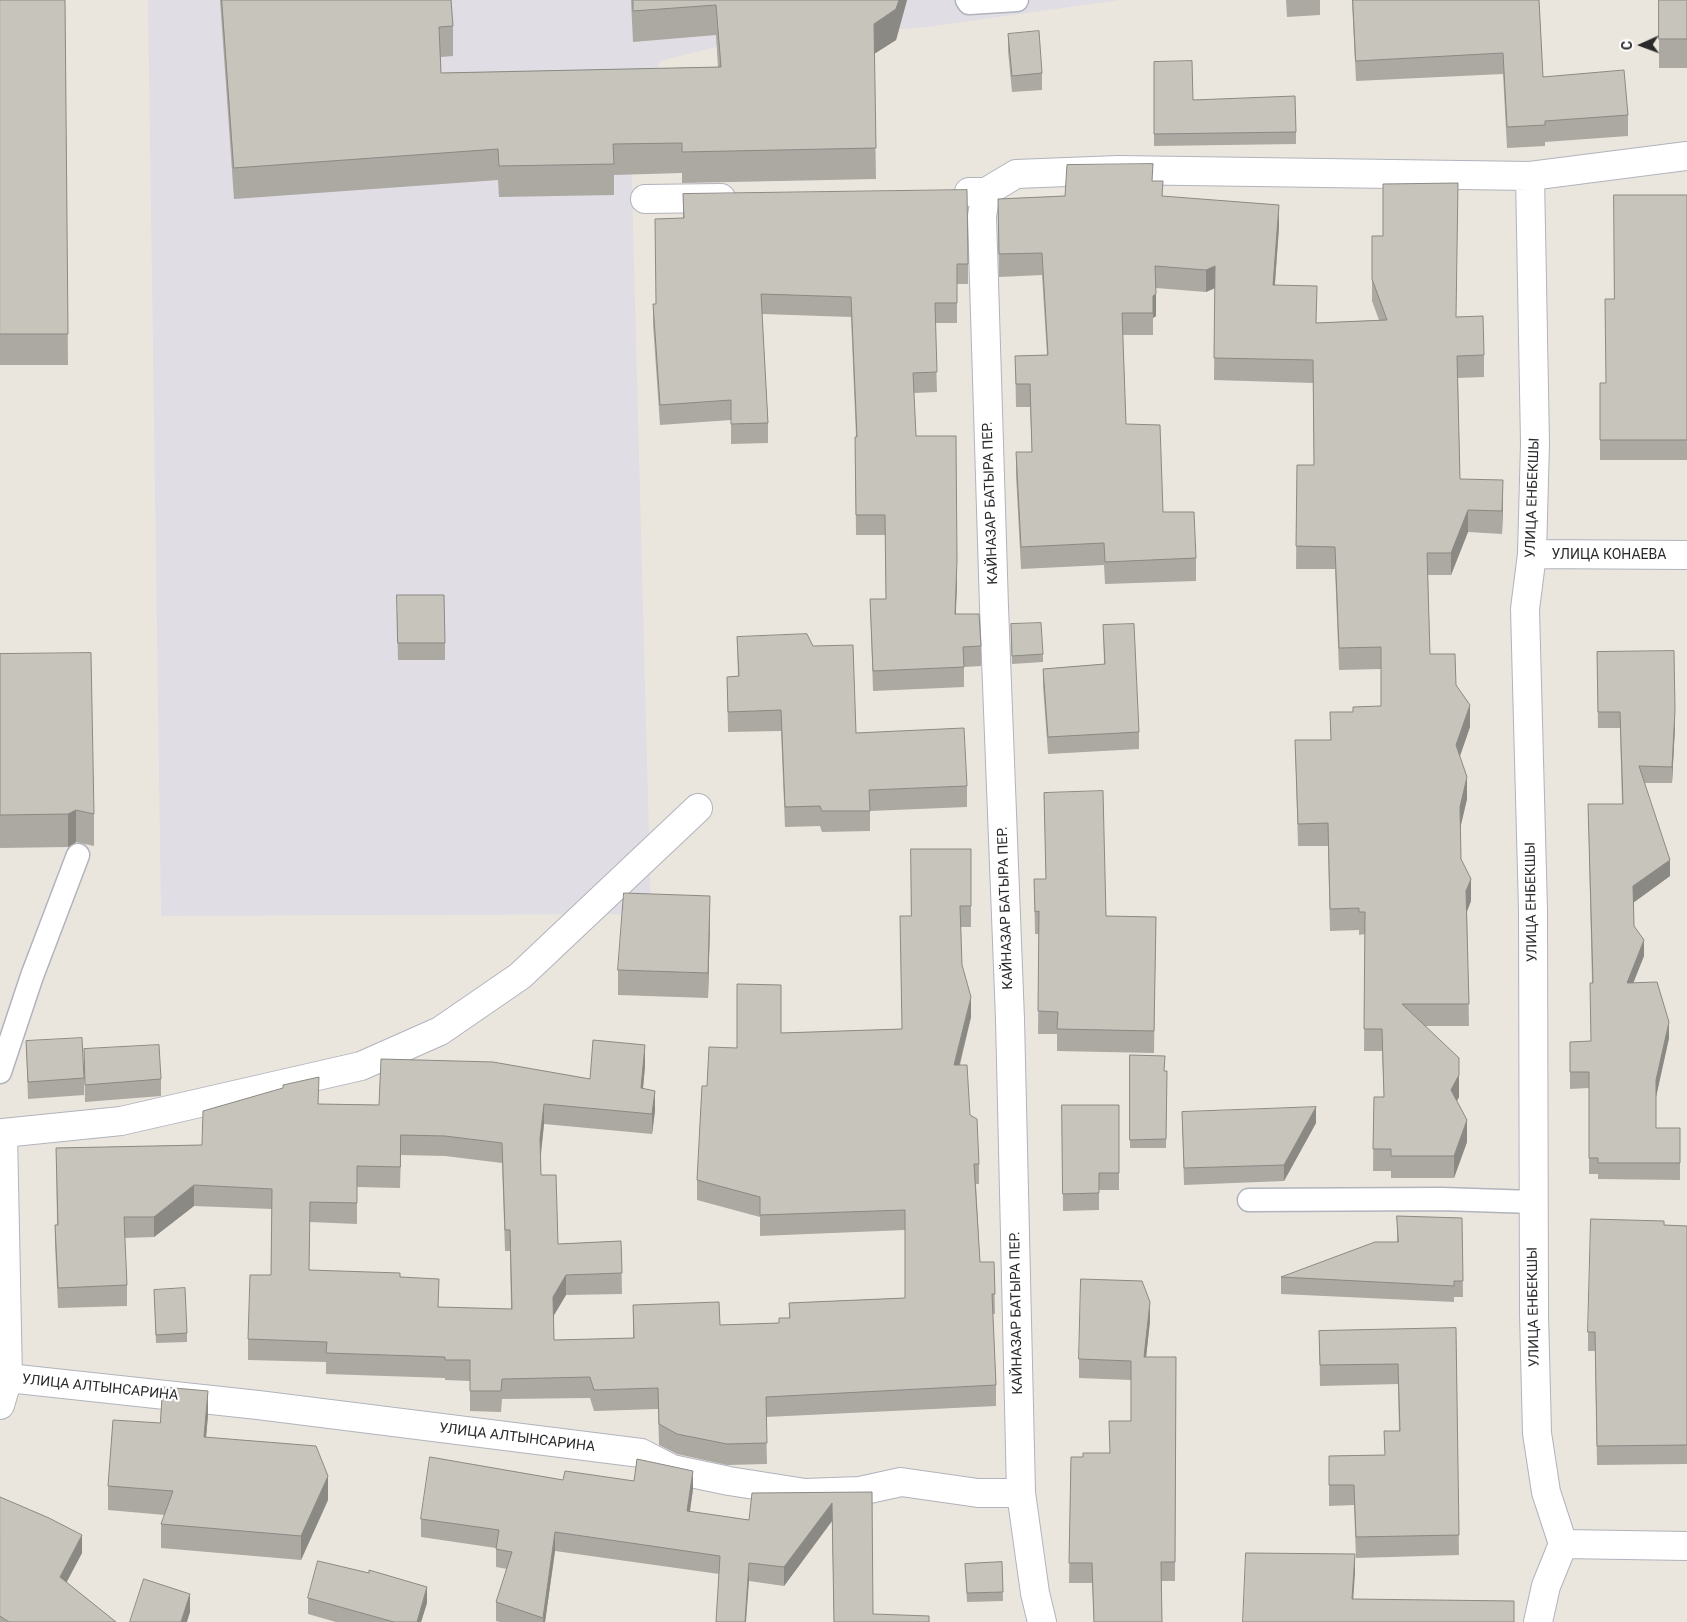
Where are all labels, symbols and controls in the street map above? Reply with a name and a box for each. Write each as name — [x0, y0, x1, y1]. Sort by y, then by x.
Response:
north arrow — [1617, 20, 1667, 70]
text: С — [1619, 41, 1635, 50]
street label: КАЙНАЗАР БАТЫРА ПЕР. — [980, 421, 1002, 585]
street label: УЛИЦА ЕНБЕКШЫ — [1523, 438, 1543, 558]
street label: УЛИЦА КОНАЕВА — [1552, 547, 1666, 563]
street label: КАЙНАЗАР БАТЫРА ПЕР. — [995, 826, 1017, 990]
street label: УЛИЦА ЕНБЕКШЫ — [1523, 842, 1541, 962]
street label: КАЙНАЗАР БАТЫРА ПЕР. — [1007, 1231, 1027, 1395]
street label: УЛИЦА ЕНБЕКШЫ — [1525, 1247, 1543, 1367]
street label: УЛИЦА АЛТЫНСАРИНА — [21, 1371, 179, 1405]
street label: УЛИЦА АЛТЫНСАРИНА — [438, 1420, 596, 1456]

